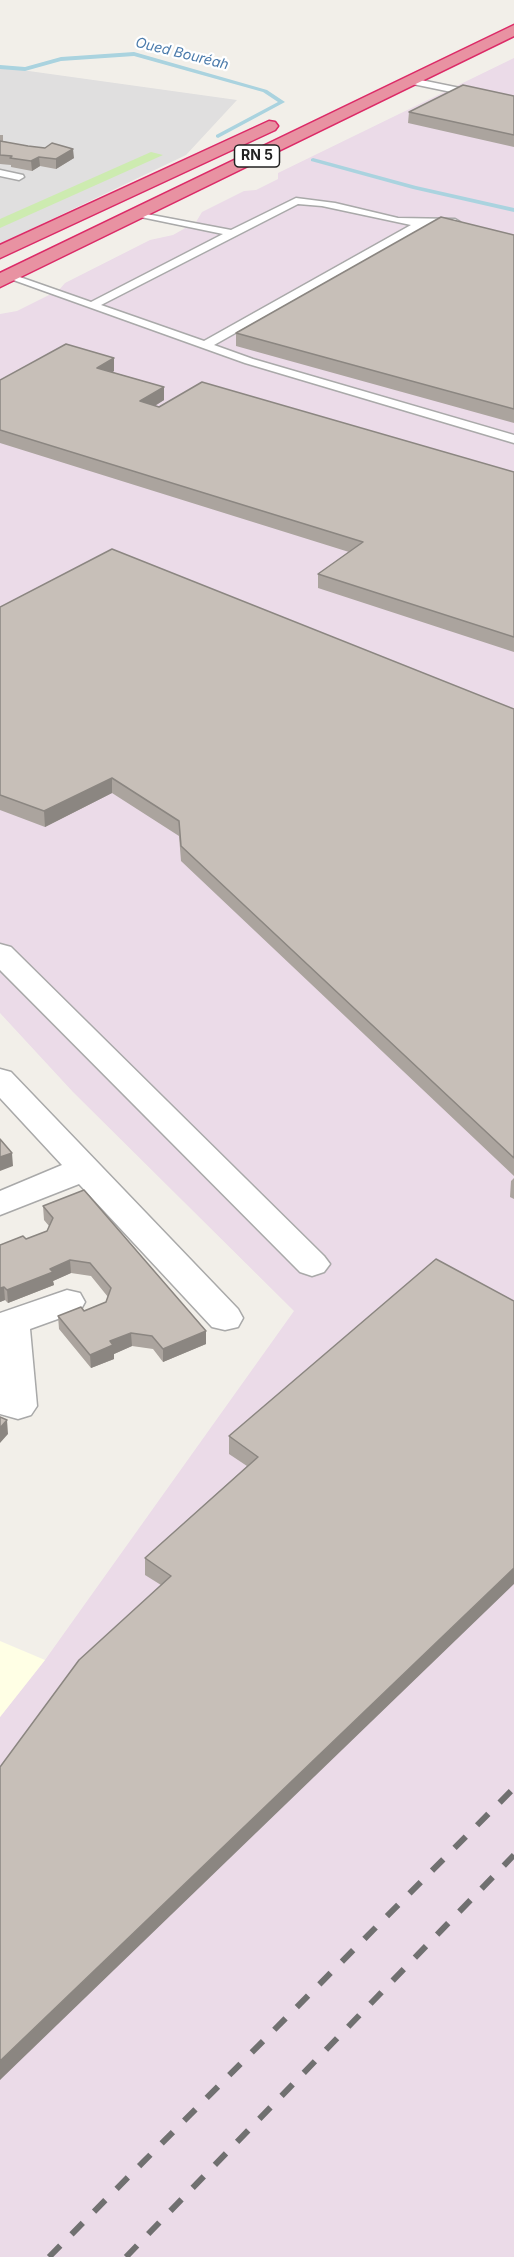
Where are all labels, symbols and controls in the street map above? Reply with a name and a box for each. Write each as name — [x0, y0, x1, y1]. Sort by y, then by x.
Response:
water label: Oued Bouréah — [134, 34, 230, 74]
road number: RN 5 — [234, 145, 280, 167]

